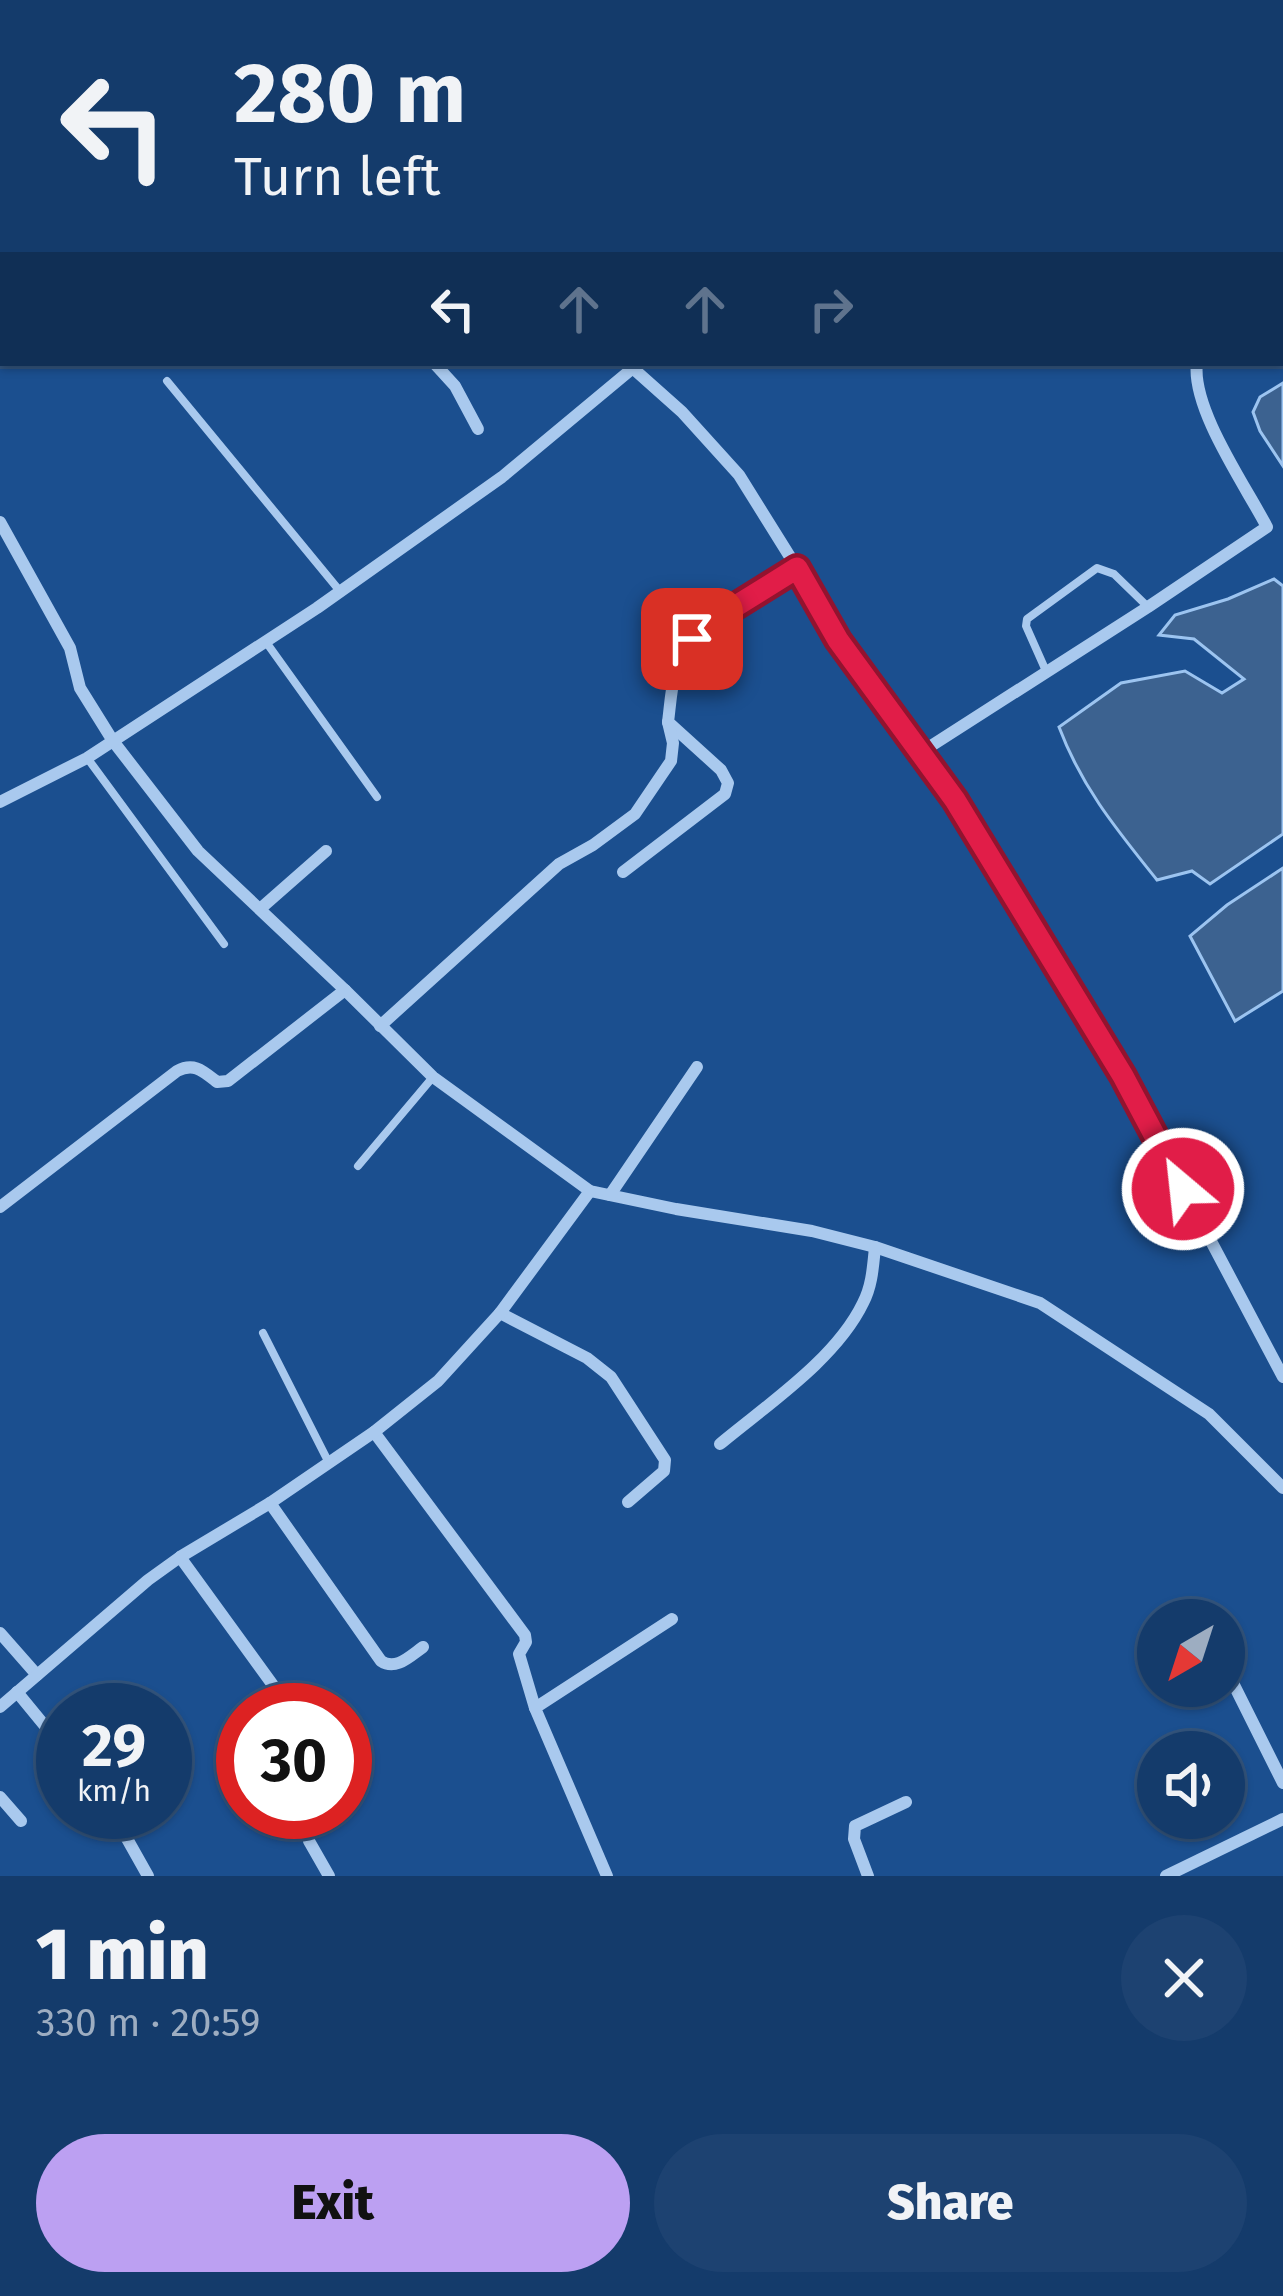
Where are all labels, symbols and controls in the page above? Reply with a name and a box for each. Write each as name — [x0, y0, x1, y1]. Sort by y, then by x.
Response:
text: 280 m — [234, 43, 466, 144]
icon: left — [36, 48, 192, 204]
text: Turn left — [234, 145, 441, 209]
icon: left — [420, 276, 486, 342]
icon: ahead — [546, 276, 612, 342]
icon: ahead — [672, 276, 738, 342]
icon: right — [798, 276, 864, 342]
pin — [641, 588, 743, 690]
icon: arrive — [659, 606, 725, 672]
position arrow — [1120, 1126, 1246, 1252]
north arrow — [1137, 1599, 1245, 1707]
map controls — [1137, 1599, 1245, 1839]
speed limit sign: 30 — [216, 1683, 372, 1839]
text: 29 — [82, 1710, 146, 1782]
button: sound — [1137, 1731, 1245, 1839]
text: km/h — [77, 1773, 151, 1809]
text: 1 min — [36, 1912, 209, 1998]
button: close — [1121, 1915, 1247, 2041]
text: 330 m · 20:59 — [36, 2000, 260, 2046]
button: Exit — [36, 2134, 630, 2272]
button: Share — [654, 2134, 1247, 2272]

